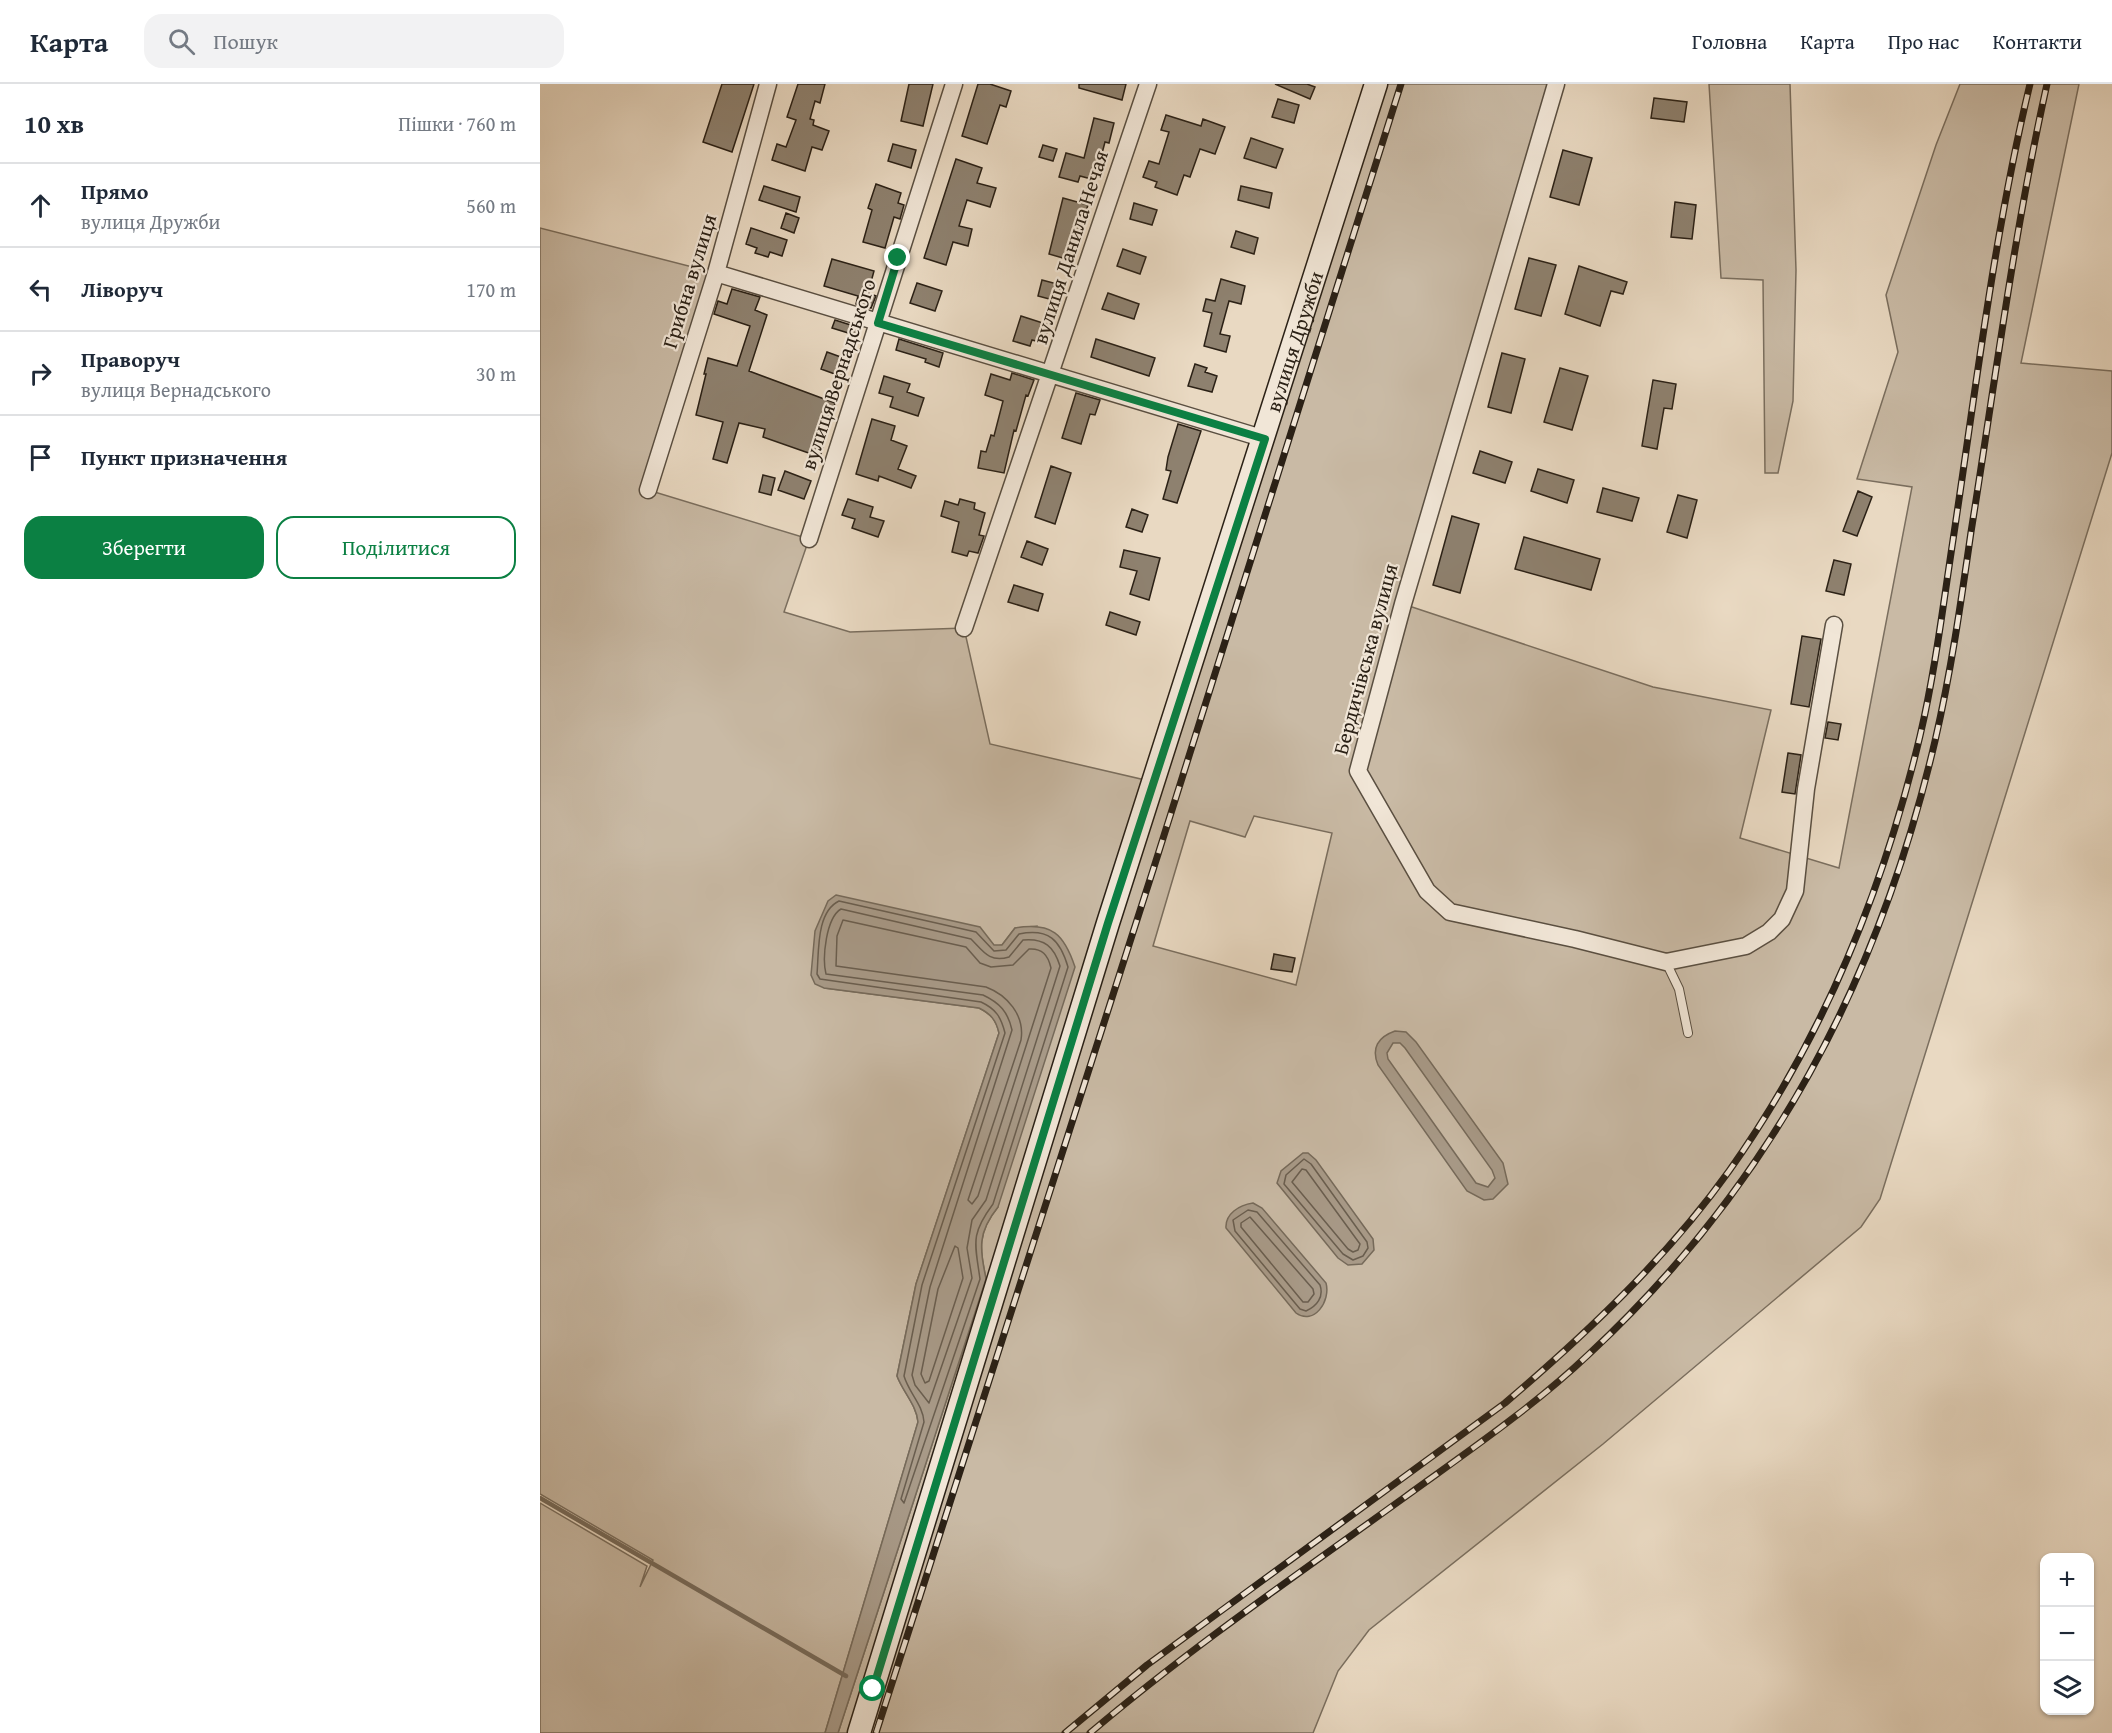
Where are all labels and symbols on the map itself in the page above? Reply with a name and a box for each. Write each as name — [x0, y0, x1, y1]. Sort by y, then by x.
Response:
street label: вулиця Данила Нечая — [1024, 146, 1116, 348]
street label: Грибна вулиця — [654, 210, 724, 352]
route end — [884, 244, 910, 270]
street label: вулиця Дружби — [1257, 267, 1331, 416]
street label: вулиця Вернадського — [792, 274, 884, 474]
street label: Бердичівська вулиця — [1325, 560, 1406, 758]
route start — [859, 1675, 885, 1701]

